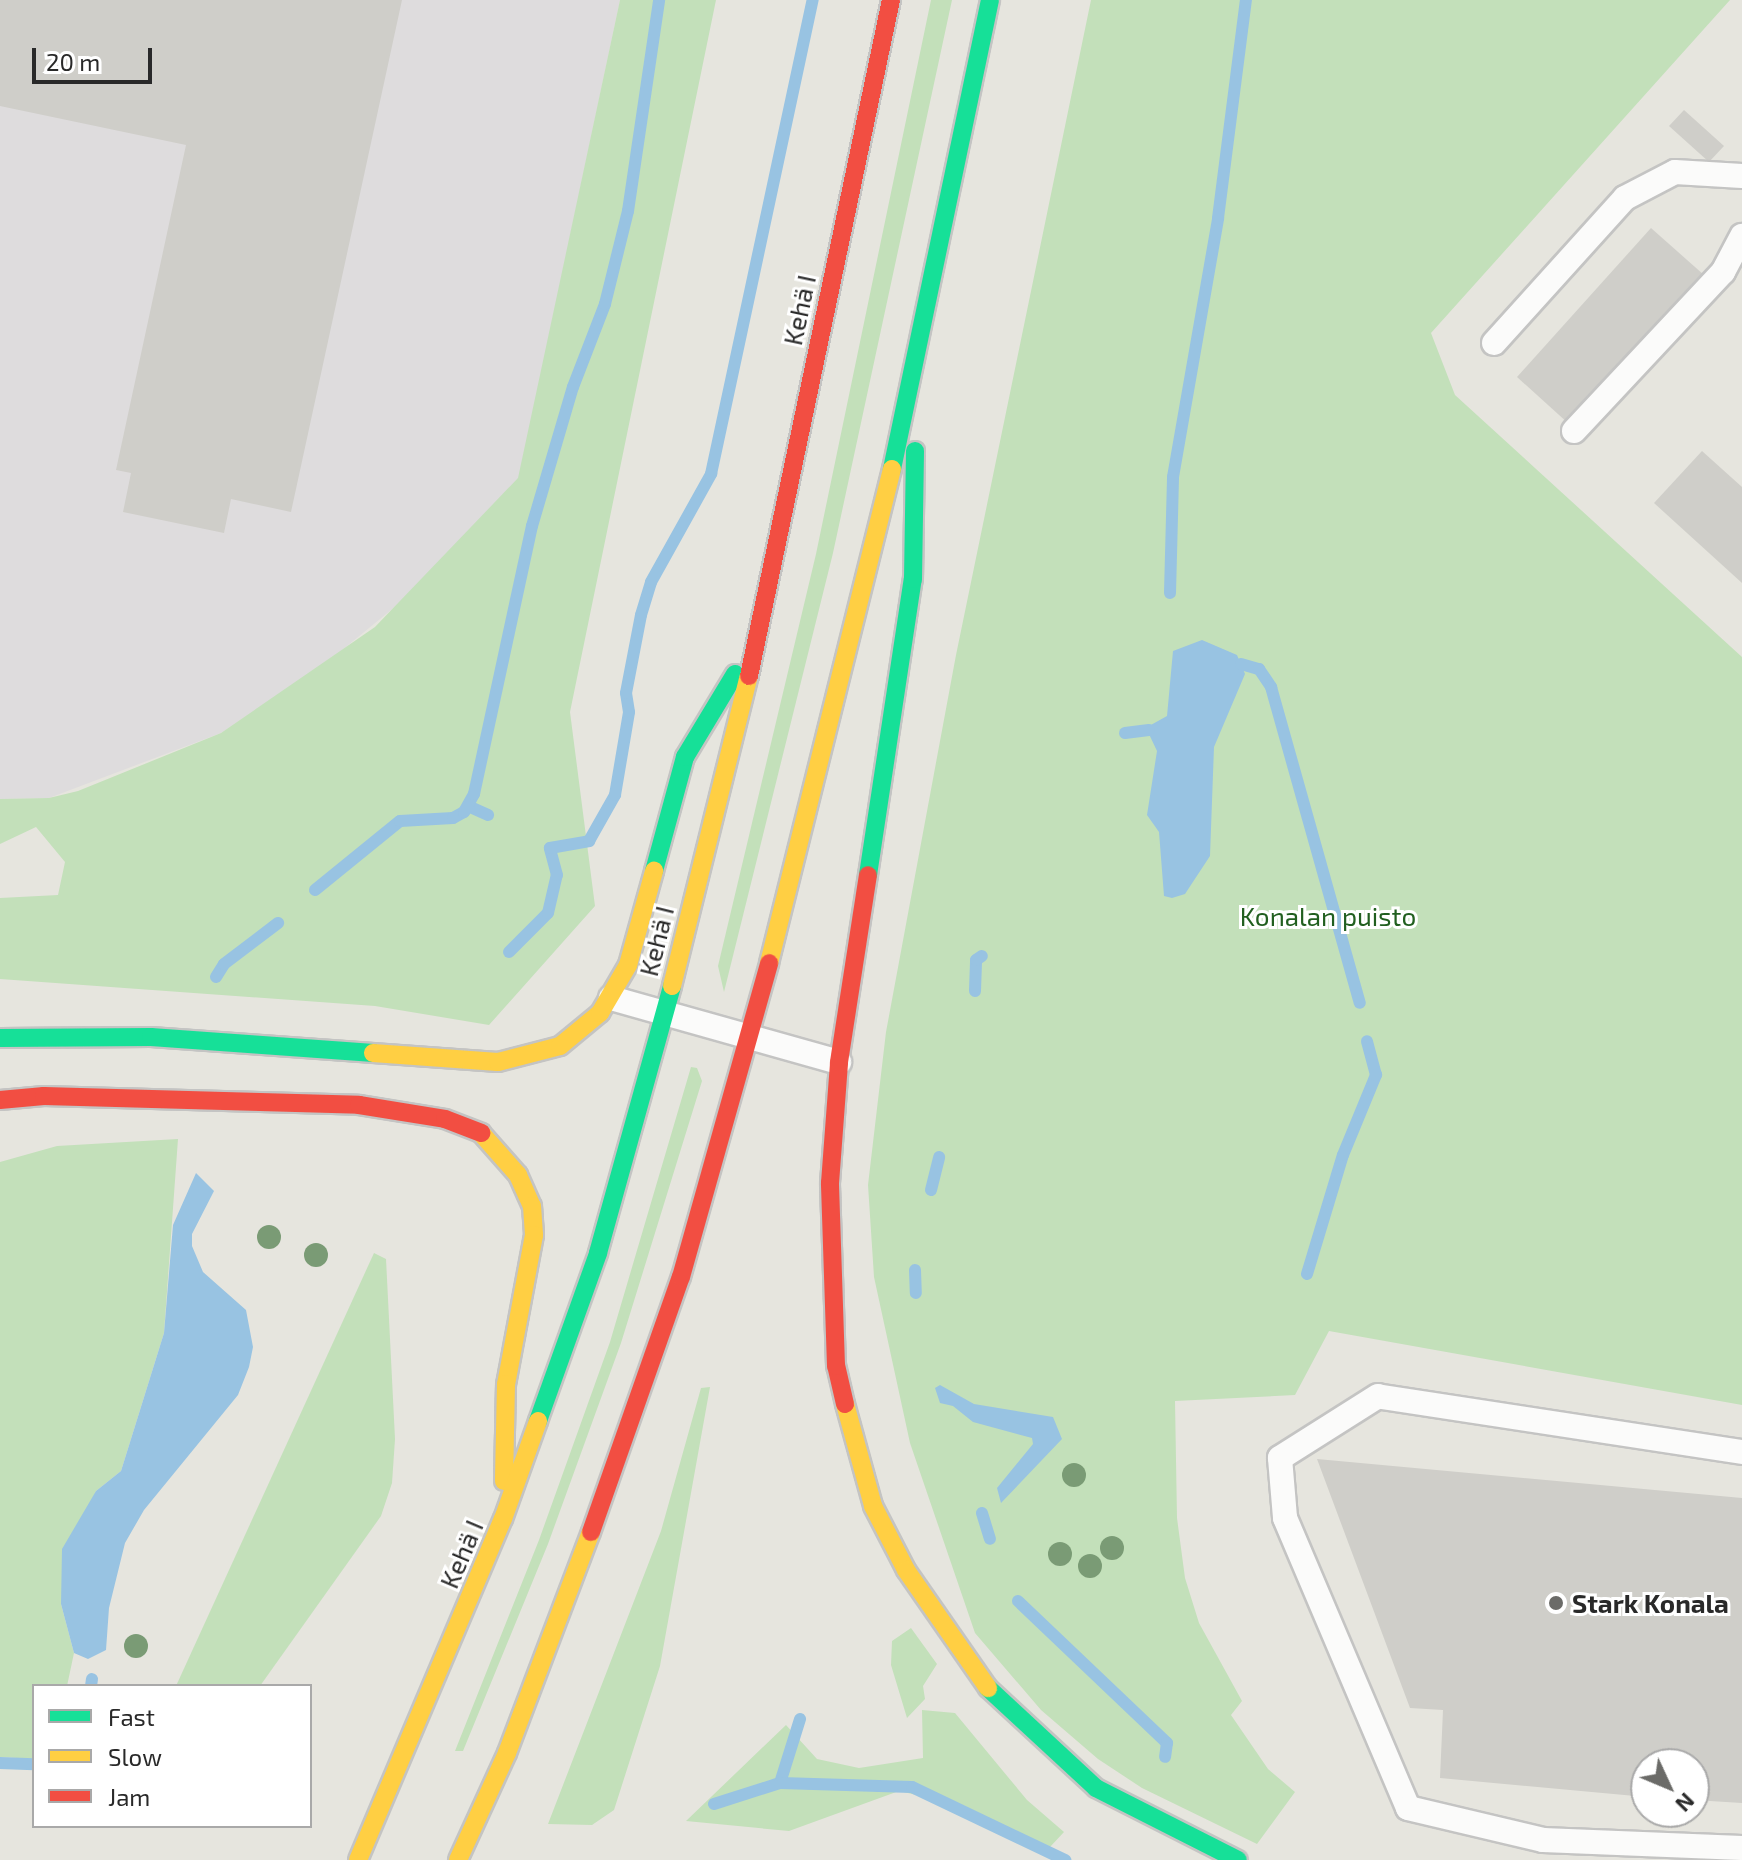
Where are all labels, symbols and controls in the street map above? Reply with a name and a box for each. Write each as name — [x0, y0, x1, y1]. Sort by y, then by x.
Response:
scale bar — [36, 32, 156, 82]
text: 20 m — [46, 47, 100, 76]
street label: Kehä I — [776, 272, 822, 348]
park label: Konalan puisto — [1240, 900, 1416, 932]
street label: Kehä I — [632, 903, 680, 979]
street label: Kehä I — [433, 1515, 489, 1593]
place label: Stark Konala — [1572, 1587, 1729, 1619]
marker: Stark Konala — [1547, 1594, 1565, 1612]
legend — [32, 1684, 312, 1828]
text: Fast — [108, 1702, 155, 1731]
text: Slow — [108, 1742, 162, 1771]
north arrow — [1630, 1748, 1710, 1828]
text: Jam — [108, 1782, 150, 1811]
text: N — [1671, 1789, 1701, 1818]

